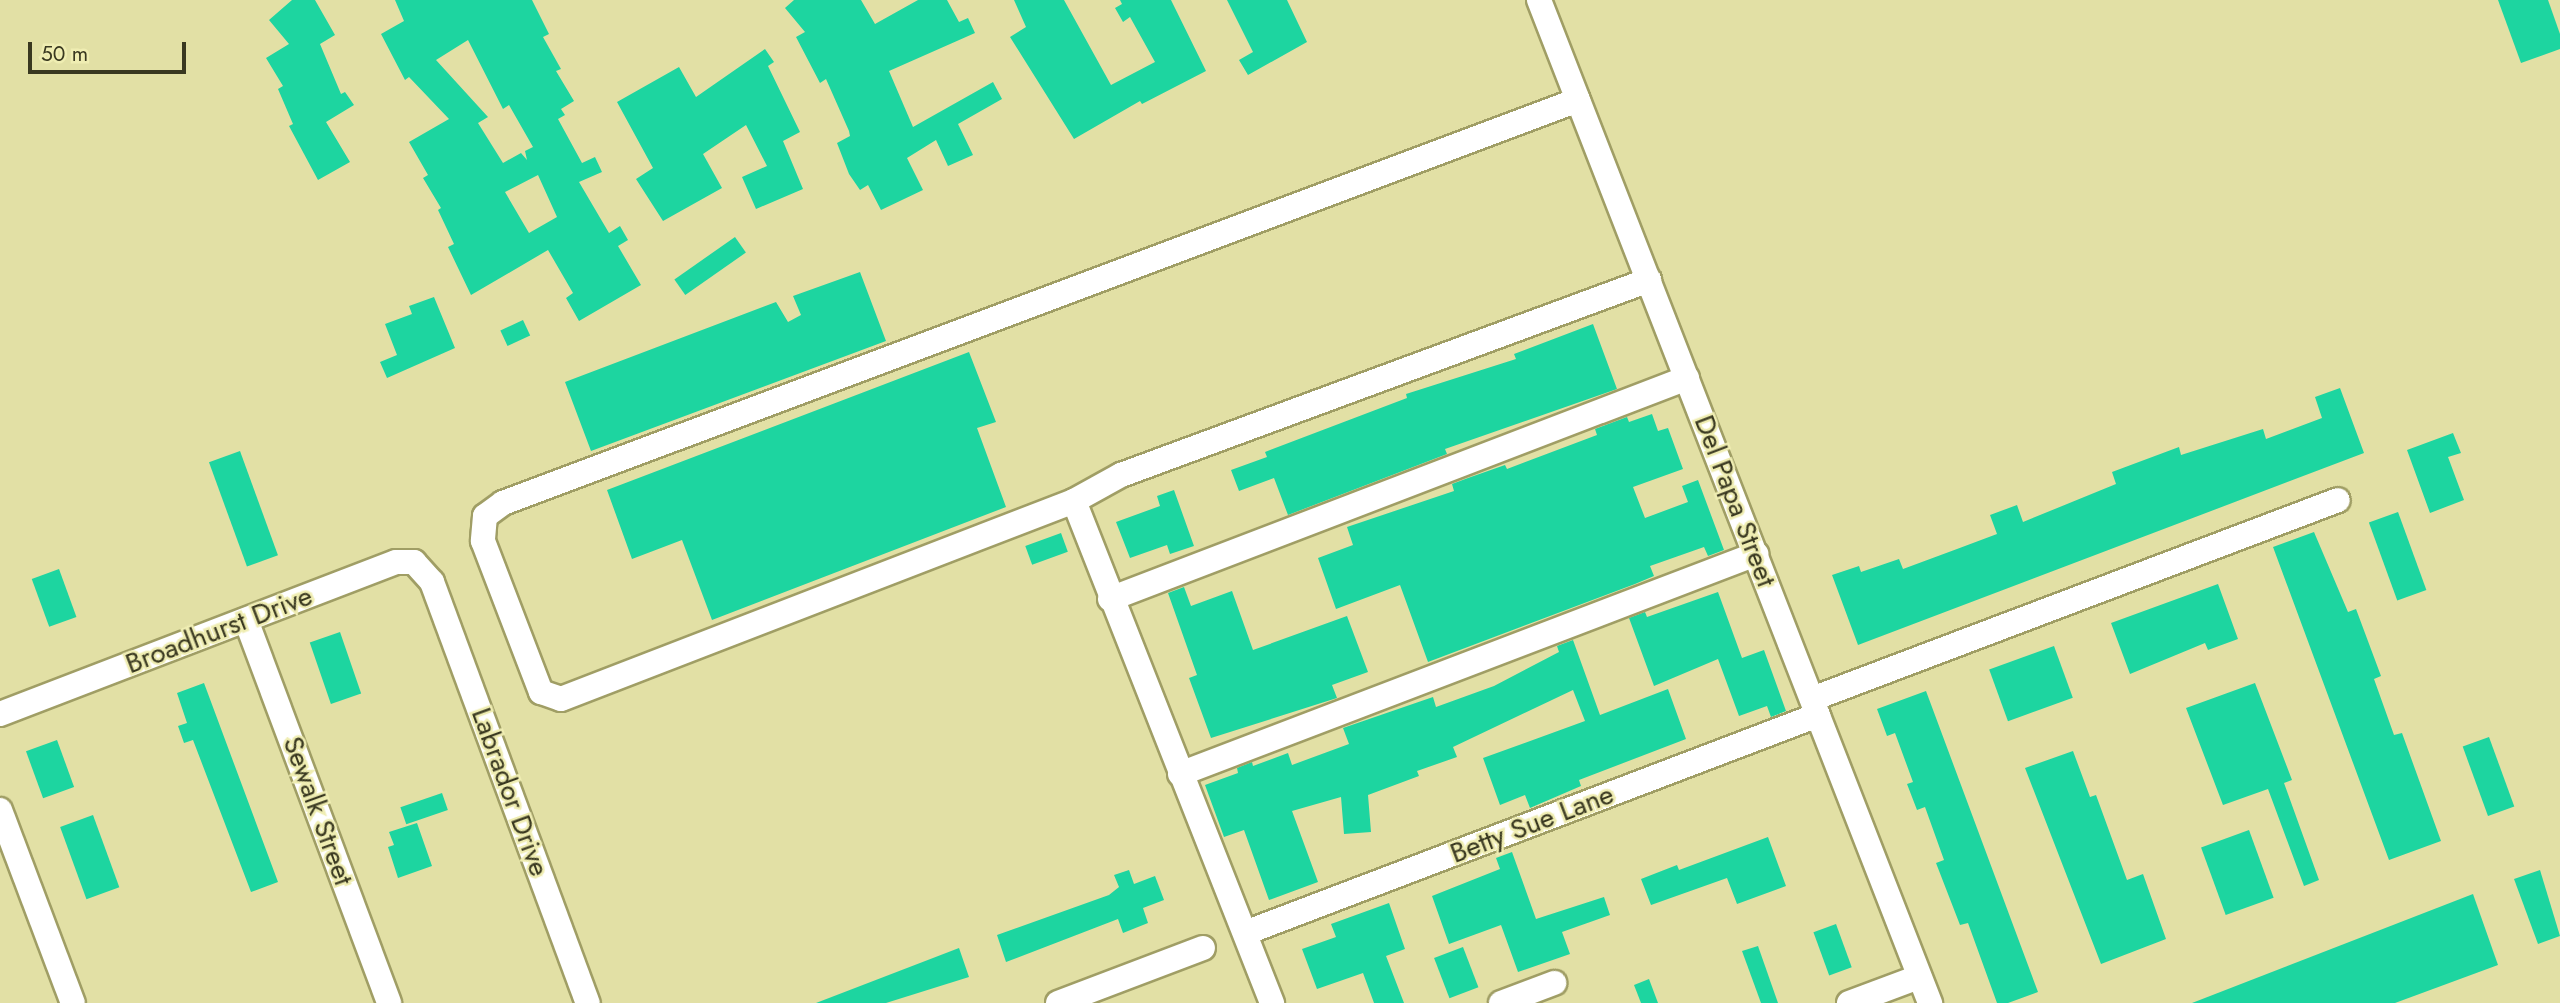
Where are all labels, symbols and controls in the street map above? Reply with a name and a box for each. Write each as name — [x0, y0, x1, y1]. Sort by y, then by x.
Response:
scale bar — [32, 28, 189, 72]
text: 50 m — [41, 39, 88, 69]
street label: Del Papa Street — [1687, 411, 1783, 591]
street label: Broadhurst Drive — [121, 579, 317, 681]
street label: Labrador Drive — [464, 703, 556, 881]
street label: Sewalk Street — [276, 732, 360, 890]
street label: Betty Sue Lane — [1446, 777, 1618, 871]

